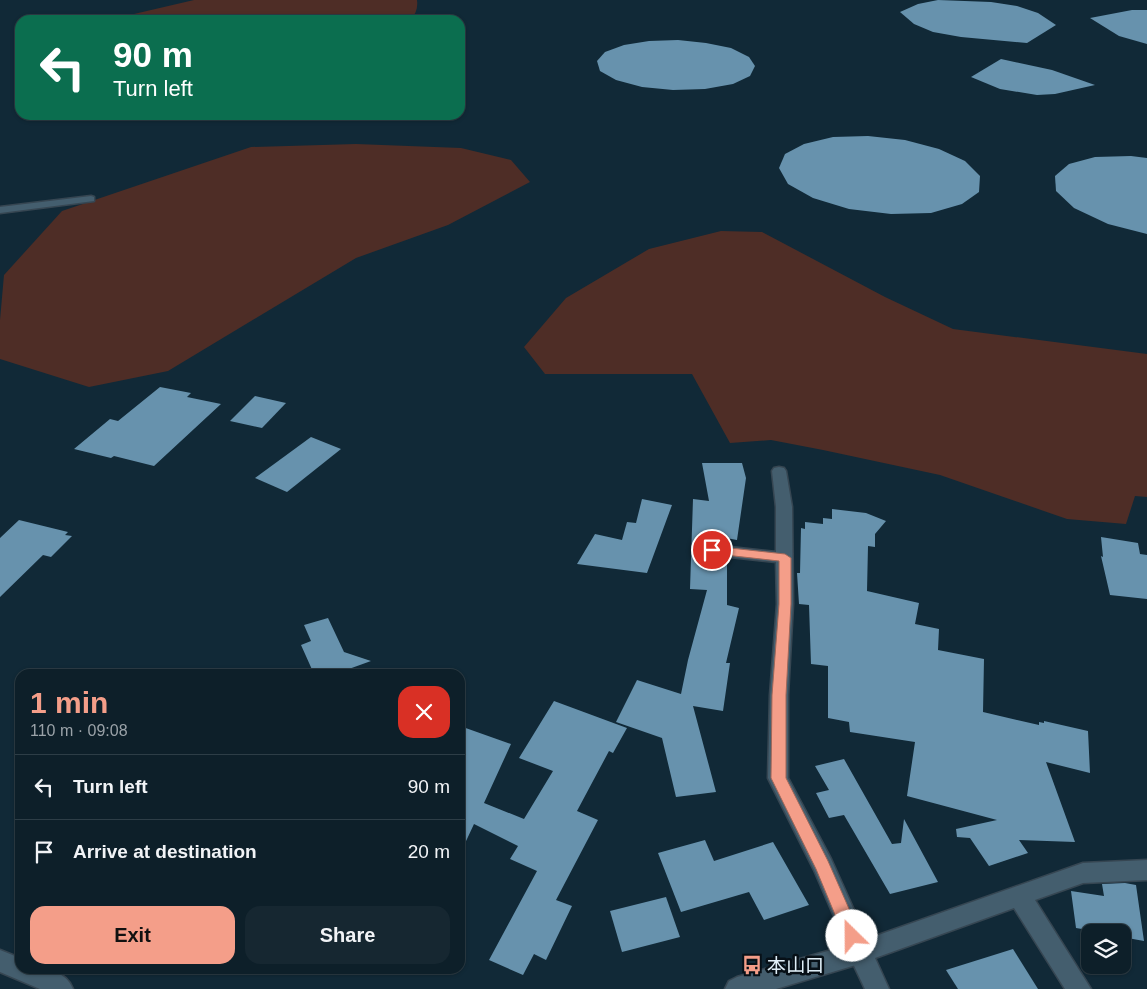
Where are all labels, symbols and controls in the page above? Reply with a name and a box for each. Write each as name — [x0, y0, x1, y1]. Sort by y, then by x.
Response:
icon: left — [30, 35, 95, 100]
text: 90 m — [113, 35, 193, 74]
text: Turn left — [113, 76, 193, 101]
pin — [691, 529, 733, 571]
icon: arrive — [698, 536, 726, 564]
text: 1 min — [30, 686, 108, 719]
button: close — [398, 686, 450, 738]
text: 110 m · 09:08 — [30, 722, 128, 739]
icon: left — [30, 773, 58, 801]
text: Turn left — [73, 776, 148, 797]
text: 90 m — [408, 776, 450, 797]
icon: arrive — [30, 838, 58, 866]
text: Arrive at destination — [73, 841, 257, 862]
text: 20 m — [408, 841, 450, 862]
button: Exit — [30, 906, 235, 964]
button: Share — [245, 906, 450, 964]
position arrow — [825, 909, 877, 961]
map controls — [1081, 924, 1131, 974]
button: layers — [1081, 924, 1131, 974]
bus stop icon: 本山口 — [741, 954, 763, 976]
place label: 本山口 — [767, 955, 824, 976]

